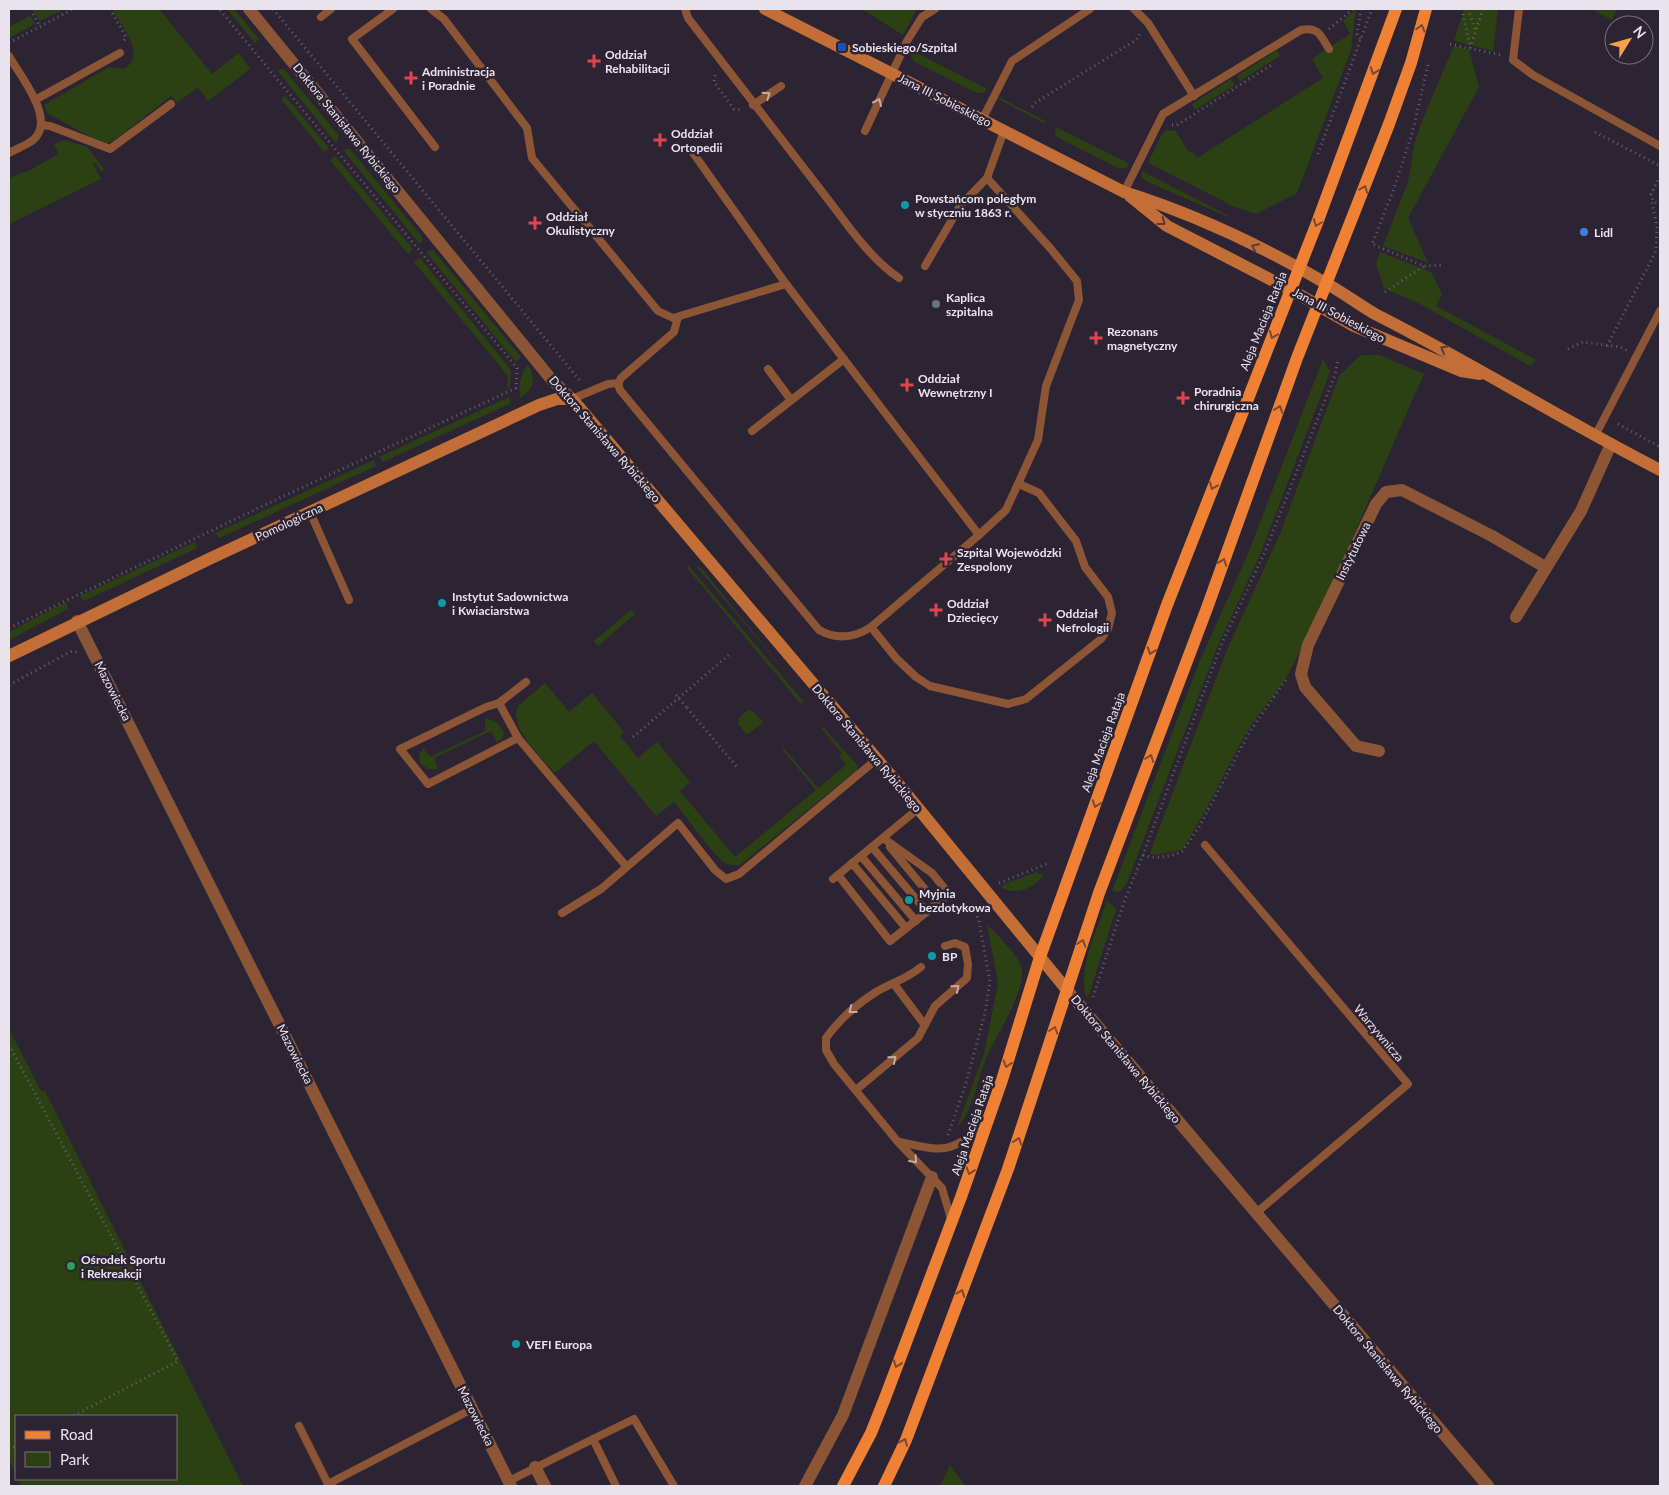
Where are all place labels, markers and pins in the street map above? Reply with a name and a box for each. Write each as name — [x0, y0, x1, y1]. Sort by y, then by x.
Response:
place label: Sobieskiego/Szpital — [852, 40, 957, 55]
marker: Sobieskiego/Szpital — [836, 41, 848, 53]
place label: Oddział Rehabilitacji — [605, 47, 670, 76]
marker: Oddział Rehabilitacji — [587, 54, 601, 68]
place label: Administracja i Poradnie — [421, 64, 495, 93]
marker: Administracja i Poradnie — [404, 71, 418, 85]
place label: Oddział Ortopedii — [671, 126, 723, 155]
marker: Oddział Ortopedii — [653, 133, 667, 147]
place label: Powstańcom poległym w styczniu 1863 r. — [915, 191, 1036, 220]
marker: Powstańcom poległym w styczniu 1863 r. — [899, 199, 911, 211]
place label: Oddział Okulistyczny — [546, 209, 616, 238]
marker: Oddział Okulistyczny — [528, 216, 542, 230]
place label: Lidl — [1594, 225, 1613, 240]
marker: Lidl — [1578, 226, 1590, 238]
place label: Kaplica szpitalna — [946, 290, 993, 319]
marker: Kaplica szpitalna — [930, 298, 942, 310]
place label: Rezonans magnetyczny — [1107, 324, 1178, 353]
marker: Rezonans magnetyczny — [1089, 331, 1103, 345]
place label: Oddział Wewnętrzny I — [918, 371, 993, 400]
marker: Oddział Wewnętrzny I — [900, 378, 914, 392]
place label: Poradnia chirurgiczna — [1194, 384, 1259, 413]
marker: Poradnia chirurgiczna — [1176, 391, 1190, 405]
place label: Szpital Wojewódzki Zespolony — [957, 545, 1062, 574]
marker: Szpital Wojewódzki Zespolony — [939, 552, 953, 566]
place label: Instytut Sadownictwa i Kwiaciarstwa — [452, 589, 568, 618]
place label: Oddział Dziecięcy — [947, 596, 999, 625]
marker: Instytut Sadownictwa i Kwiaciarstwa — [436, 597, 448, 609]
marker: Oddział Dziecięcy — [929, 603, 943, 617]
place label: Oddział Nefrologii — [1056, 606, 1109, 635]
marker: Oddział Nefrologii — [1038, 613, 1052, 627]
place label: Myjnia bezdotykowa — [919, 886, 991, 915]
marker: Myjnia bezdotykowa — [903, 894, 915, 906]
place label: BP — [942, 949, 958, 964]
marker: BP — [926, 950, 938, 962]
place label: Ośrodek Sportu i Rekreakcji — [81, 1252, 166, 1281]
marker: Ośrodek Sportu i Rekreakcji — [65, 1260, 77, 1272]
place label: VEFI Europa — [525, 1337, 592, 1352]
marker: VEFI Europa — [510, 1338, 522, 1350]

